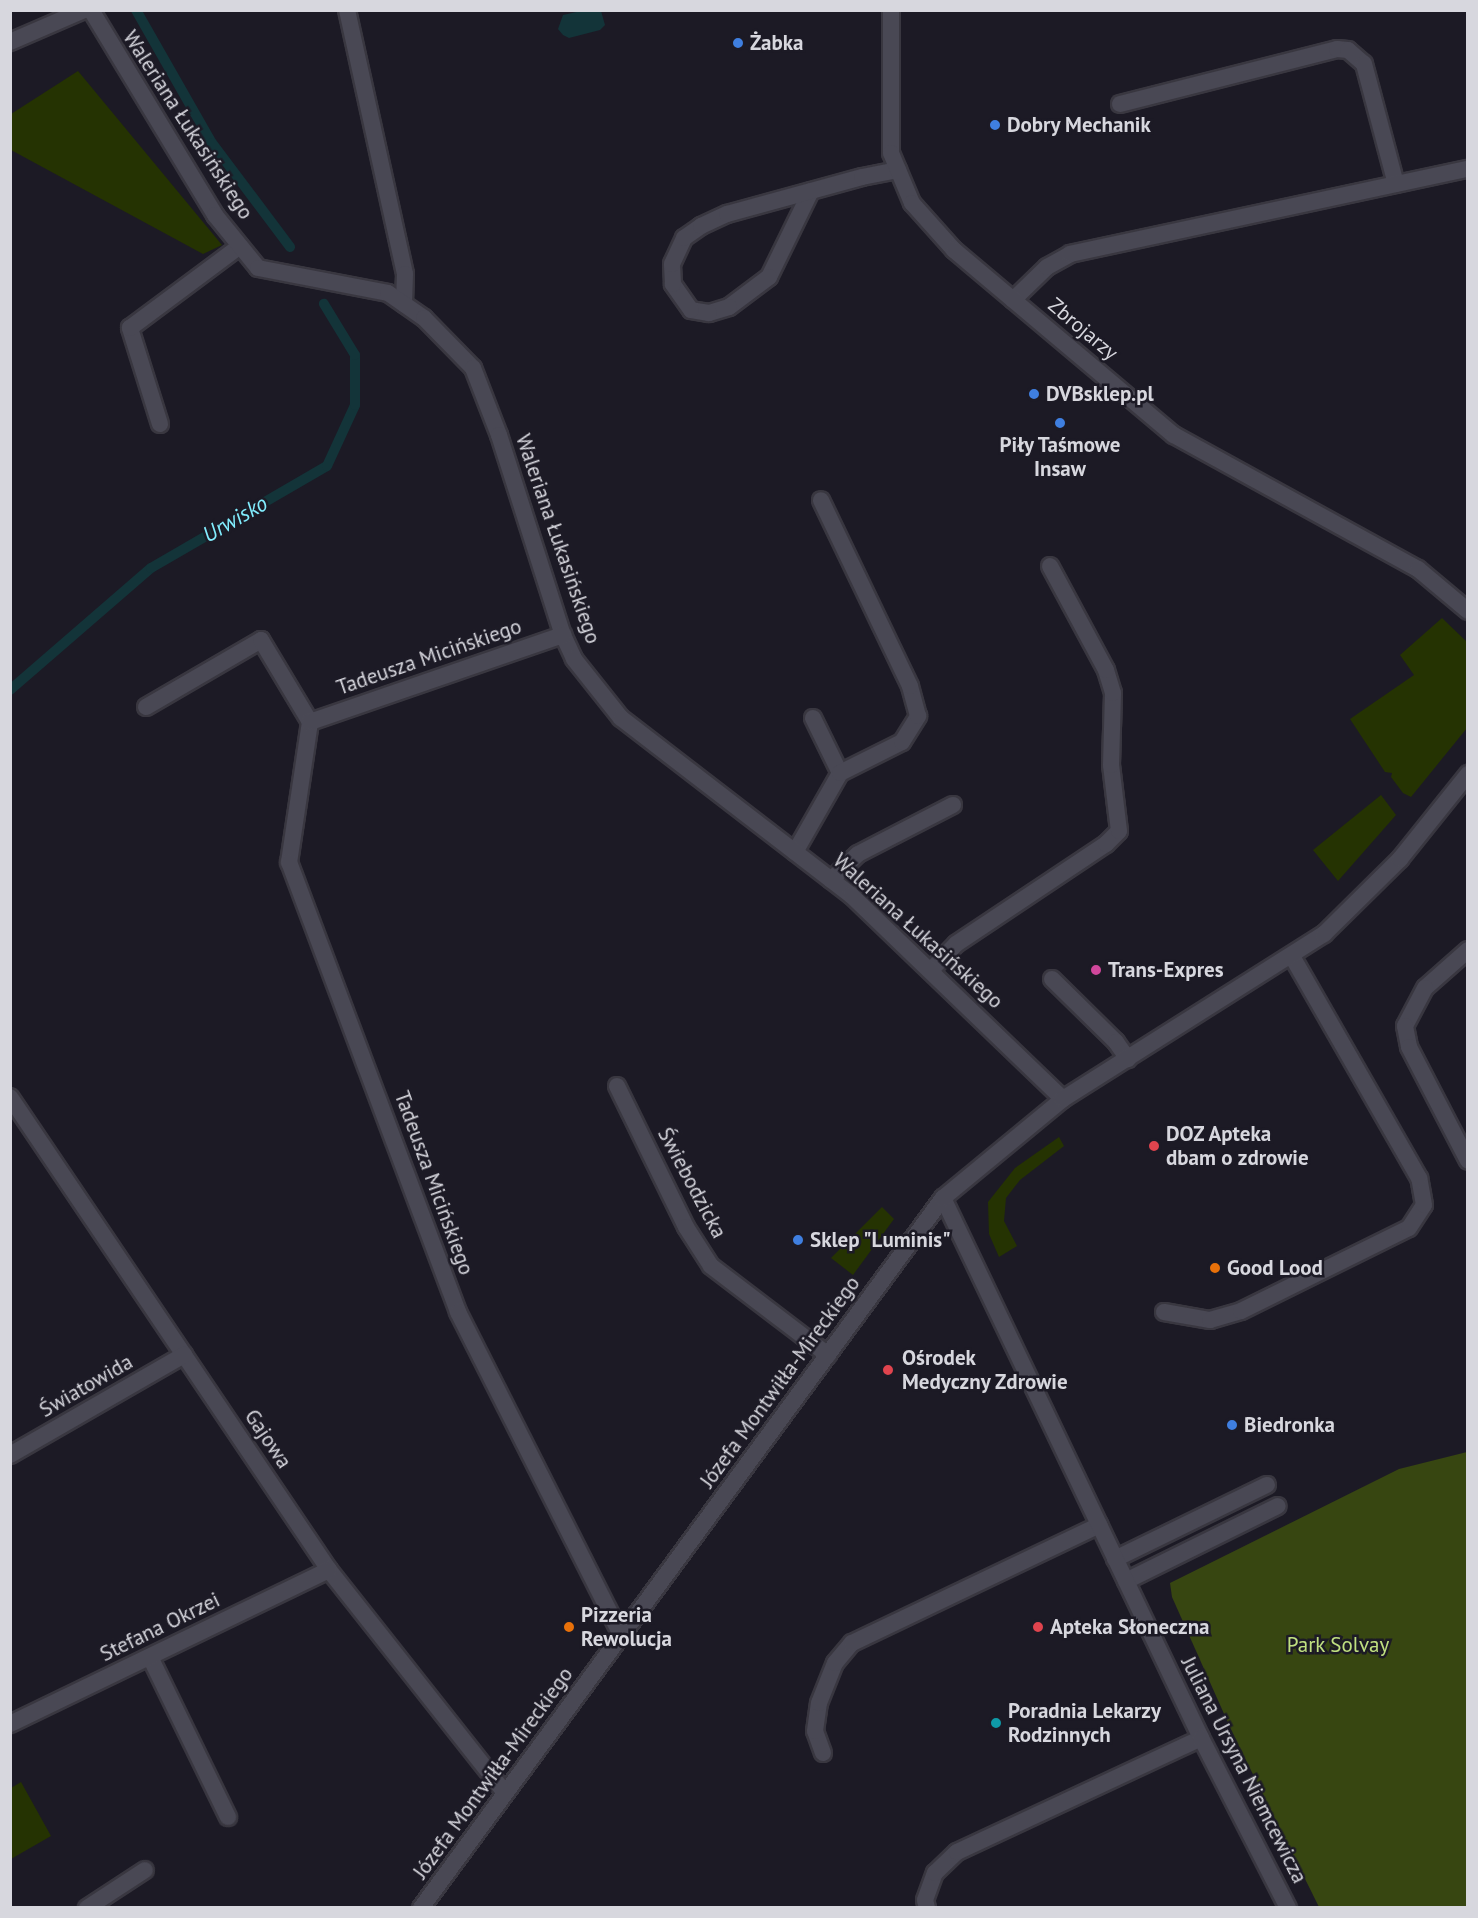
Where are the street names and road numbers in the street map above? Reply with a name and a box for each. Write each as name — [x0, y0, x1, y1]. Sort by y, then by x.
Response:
street label: Waleriana Łukasińskiego — [117, 26, 259, 224]
street label: Zbrojarzy — [1043, 293, 1123, 365]
street label: Waleriana Łukasińskiego — [510, 431, 606, 647]
street label: Tadeusza Micińskiego — [333, 614, 525, 700]
street label: Waleriana Łukasińskiego — [828, 848, 1008, 1014]
street label: Tadeusza Micińskiego — [389, 1088, 479, 1278]
street label: Świebodzicka — [652, 1123, 732, 1243]
street label: Józefa Montwiłła-Mireckiego — [695, 1271, 865, 1493]
street label: Światowida — [35, 1349, 137, 1423]
street label: Gajowa — [239, 1405, 297, 1473]
street label: Stefana Okrzei — [96, 1587, 224, 1667]
street label: Juliana Ursyna Niemcewicza — [1176, 1652, 1312, 1888]
street label: Józefa Montwiłła-Mireckiego — [408, 1662, 578, 1884]

